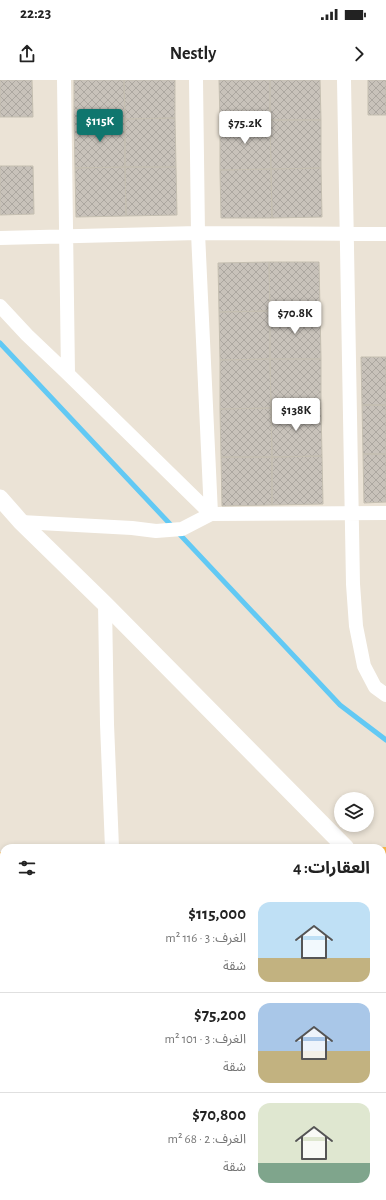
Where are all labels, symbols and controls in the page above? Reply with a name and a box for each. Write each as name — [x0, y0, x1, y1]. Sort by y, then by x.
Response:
text: 22:23 — [20, 6, 51, 21]
icon: share — [16, 43, 38, 65]
icon: forward — [348, 43, 370, 65]
text: Nestly — [170, 45, 216, 63]
pin: $115K — [72, 109, 128, 143]
pin: $75.2K — [212, 111, 278, 145]
text: $115K — [86, 115, 114, 128]
text: $75.2K — [228, 117, 262, 130]
pin: $70.8K — [262, 301, 328, 335]
text: $70.8K — [277, 307, 313, 320]
pin: $138K — [268, 398, 324, 432]
text: $138K — [281, 404, 311, 417]
map controls — [334, 792, 374, 832]
button: layers — [334, 792, 374, 832]
icon: filters — [16, 857, 38, 879]
text: العقارات: 4 — [293, 859, 370, 876]
text: $115,000 — [188, 905, 246, 922]
icon: home — [290, 918, 338, 966]
text: الغرف: 3 · 116 m² — [165, 932, 246, 945]
text: شقة — [223, 960, 246, 973]
text: $75,200 — [194, 1006, 246, 1023]
icon: home — [290, 1019, 338, 1067]
text: الغرف: 3 · 101 m² — [165, 1033, 246, 1046]
text: شقة — [223, 1061, 246, 1074]
text: $70,800 — [192, 1106, 246, 1123]
icon: home — [290, 1119, 338, 1167]
text: الغرف: 2 · 68 m² — [168, 1133, 246, 1146]
text: شقة — [223, 1161, 246, 1174]

